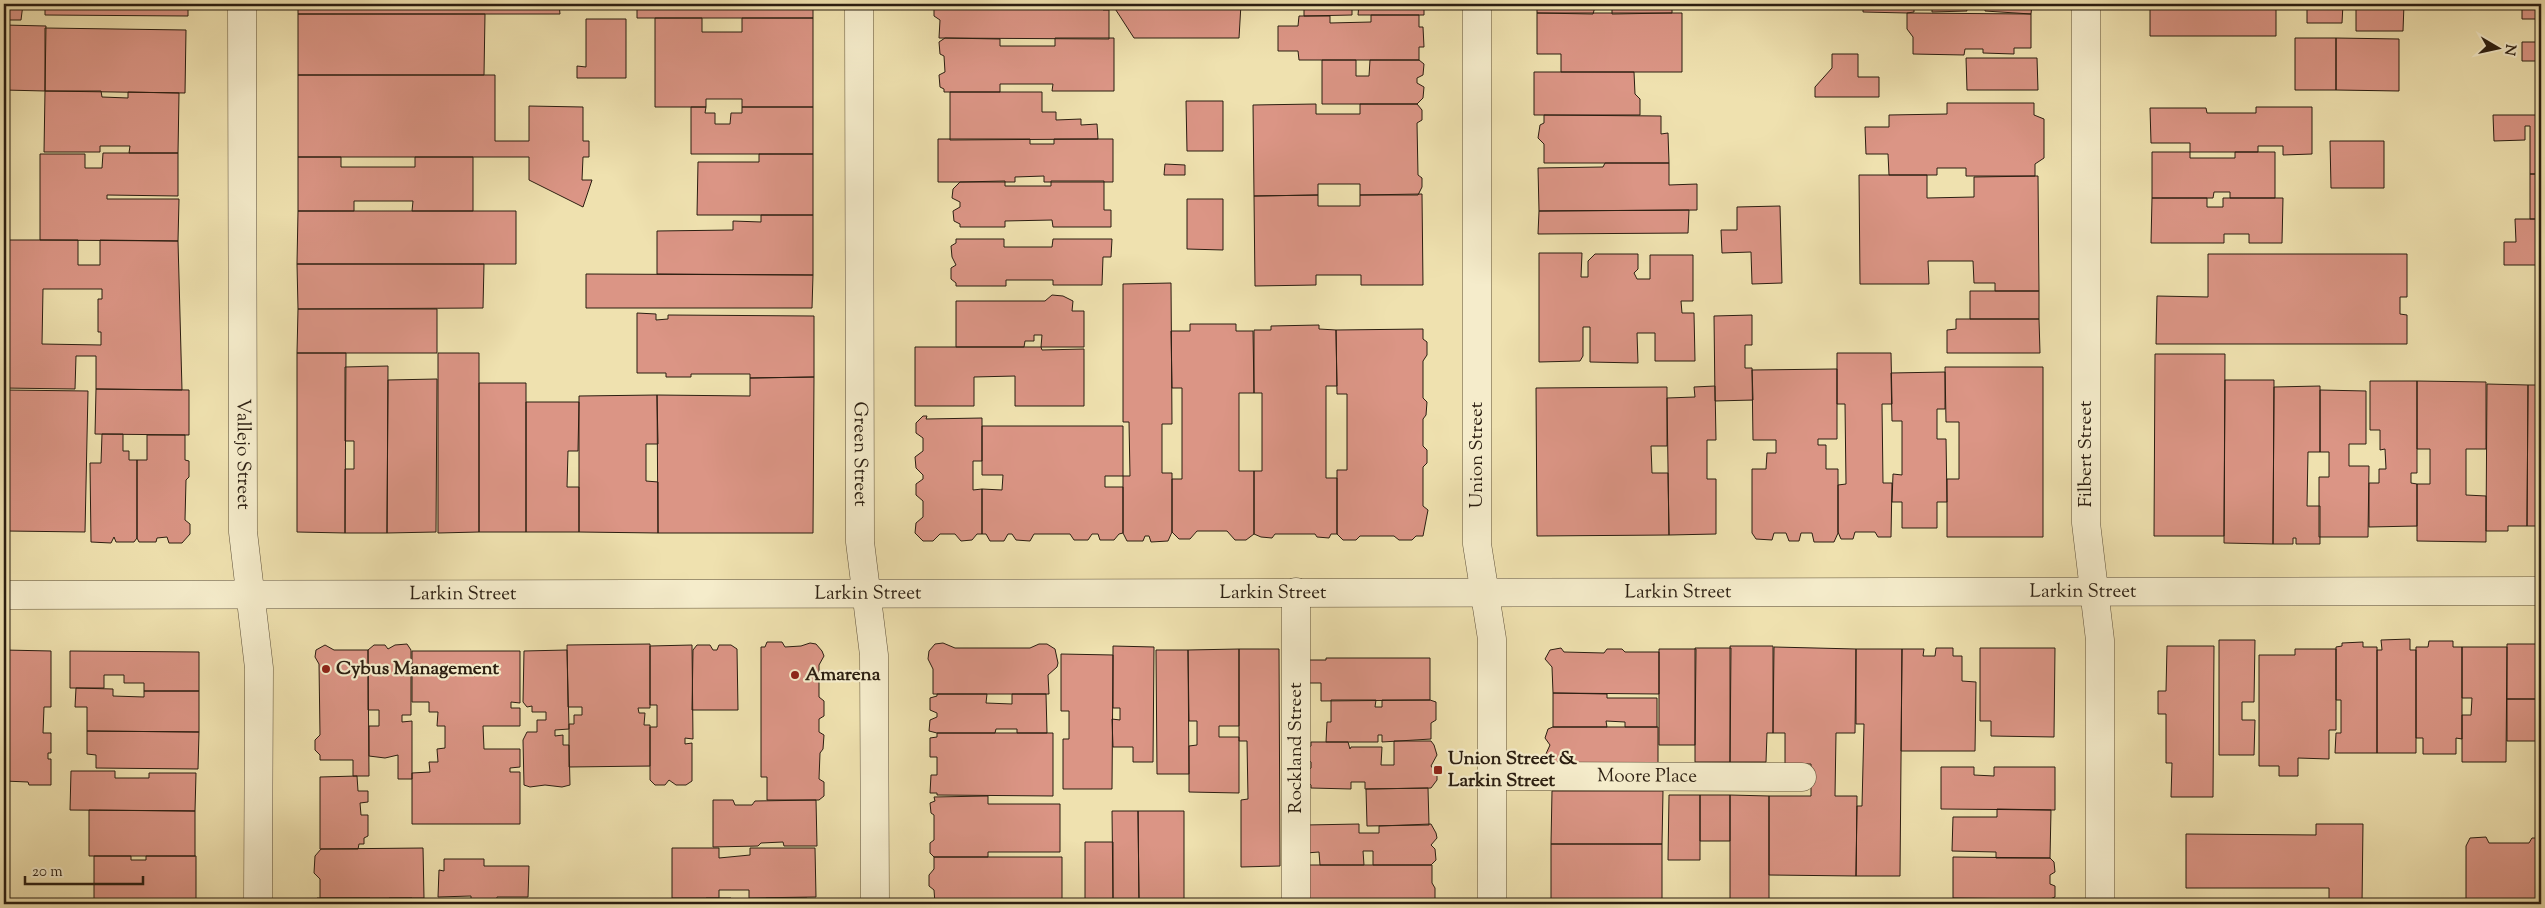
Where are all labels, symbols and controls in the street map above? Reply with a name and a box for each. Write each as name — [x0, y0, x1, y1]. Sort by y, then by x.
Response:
north arrow — [2472, 22, 2522, 72]
text: N — [2498, 43, 2520, 57]
street label: Vallejo Street — [229, 398, 256, 510]
street label: Filbert Street — [2073, 400, 2100, 508]
street label: Union Street — [1464, 401, 1491, 508]
street label: Green Street — [846, 402, 873, 507]
street label: Larkin Street — [2029, 578, 2137, 605]
street label: Larkin Street — [1219, 579, 1327, 607]
street label: Larkin Street — [1624, 579, 1732, 606]
street label: Larkin Street — [814, 580, 922, 607]
street label: Larkin Street — [409, 581, 517, 608]
place label: Cybus Management — [336, 656, 500, 683]
place label: Amarena — [805, 662, 881, 689]
marker: Cybus Management — [320, 663, 332, 675]
marker: Amarena — [789, 669, 801, 681]
street label: Rockland Street — [1283, 682, 1310, 814]
place label: Union Street & Larkin Street — [1448, 746, 1578, 795]
street label: Moore Place — [1597, 763, 1697, 790]
marker: Union Street & Larkin Street — [1432, 764, 1444, 776]
scale bar — [25, 853, 142, 885]
text: 20 m — [32, 862, 63, 883]

